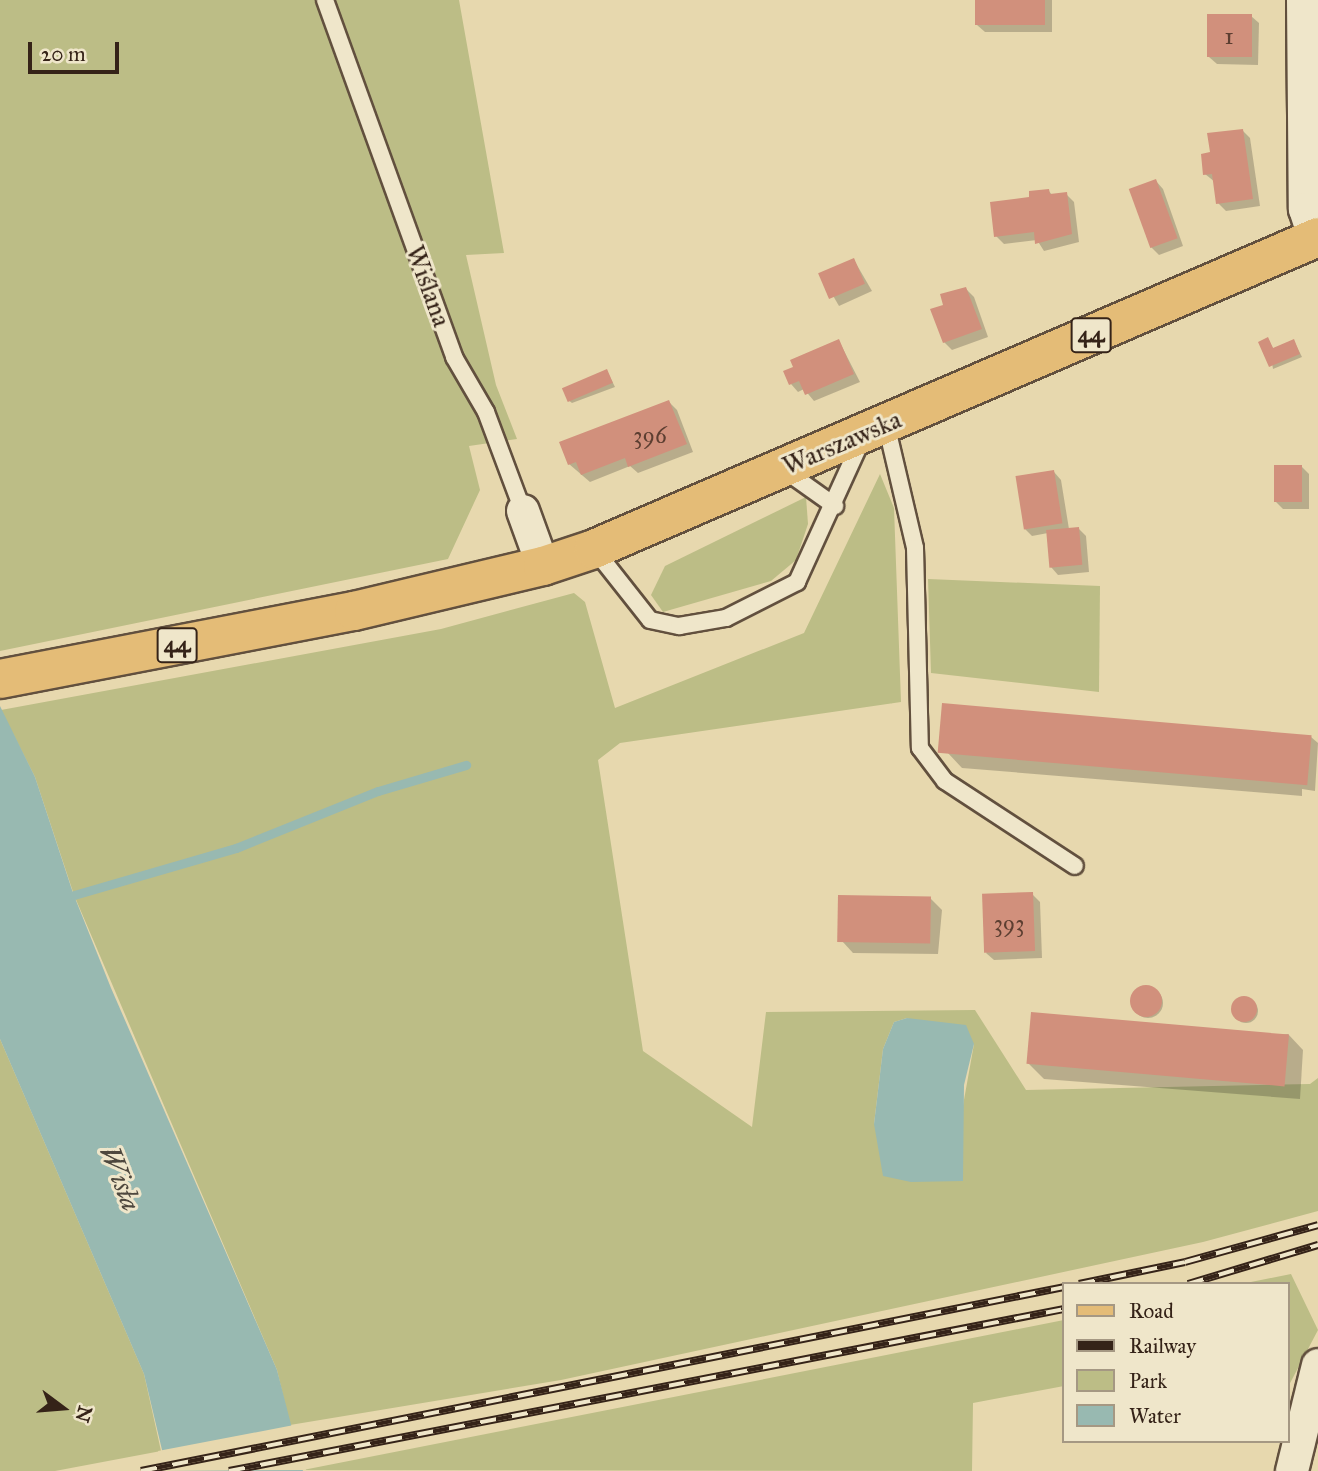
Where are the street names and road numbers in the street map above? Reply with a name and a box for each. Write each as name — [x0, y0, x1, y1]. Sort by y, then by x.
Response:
street label: Wiślana — [399, 241, 457, 331]
road number: 44 — [1070, 314, 1112, 356]
street label: Warszawska — [778, 404, 906, 482]
road number: 44 — [156, 624, 198, 666]

